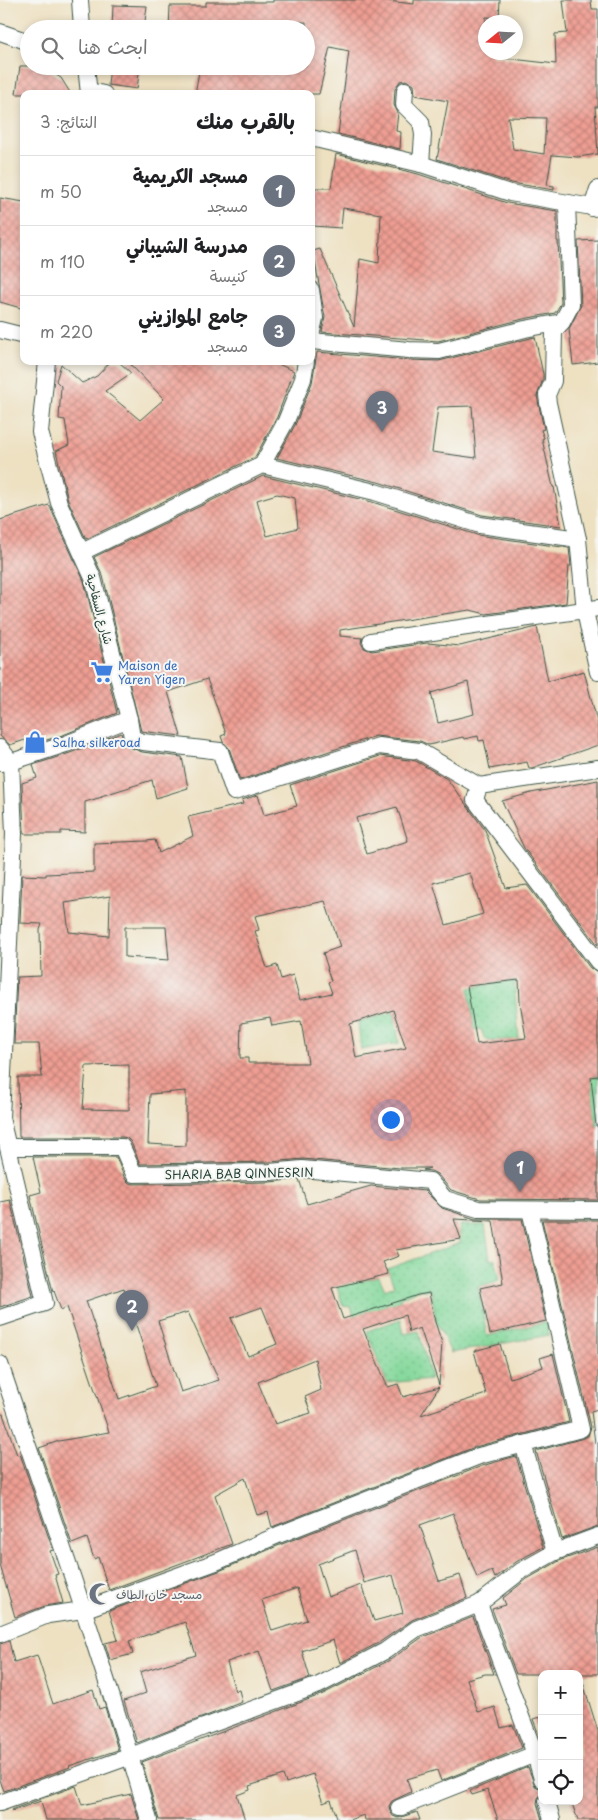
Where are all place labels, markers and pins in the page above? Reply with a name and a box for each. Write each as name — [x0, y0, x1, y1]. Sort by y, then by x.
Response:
pin: 3 — [366, 391, 398, 432]
place label: Maison de Yaren Yigen — [118, 656, 185, 688]
supermarket icon: Maison de Yaren Yigen — [89, 659, 115, 685]
shop icon: Salha silkeroad — [22, 729, 48, 755]
place label: Salha silkeroad — [52, 733, 141, 751]
pin: 1 — [504, 1151, 536, 1192]
pin: 2 — [116, 1290, 148, 1331]
mosque icon: مسجد خان الطاف — [87, 1581, 113, 1607]
place label: مسجد خان الطاف — [116, 1585, 202, 1603]

